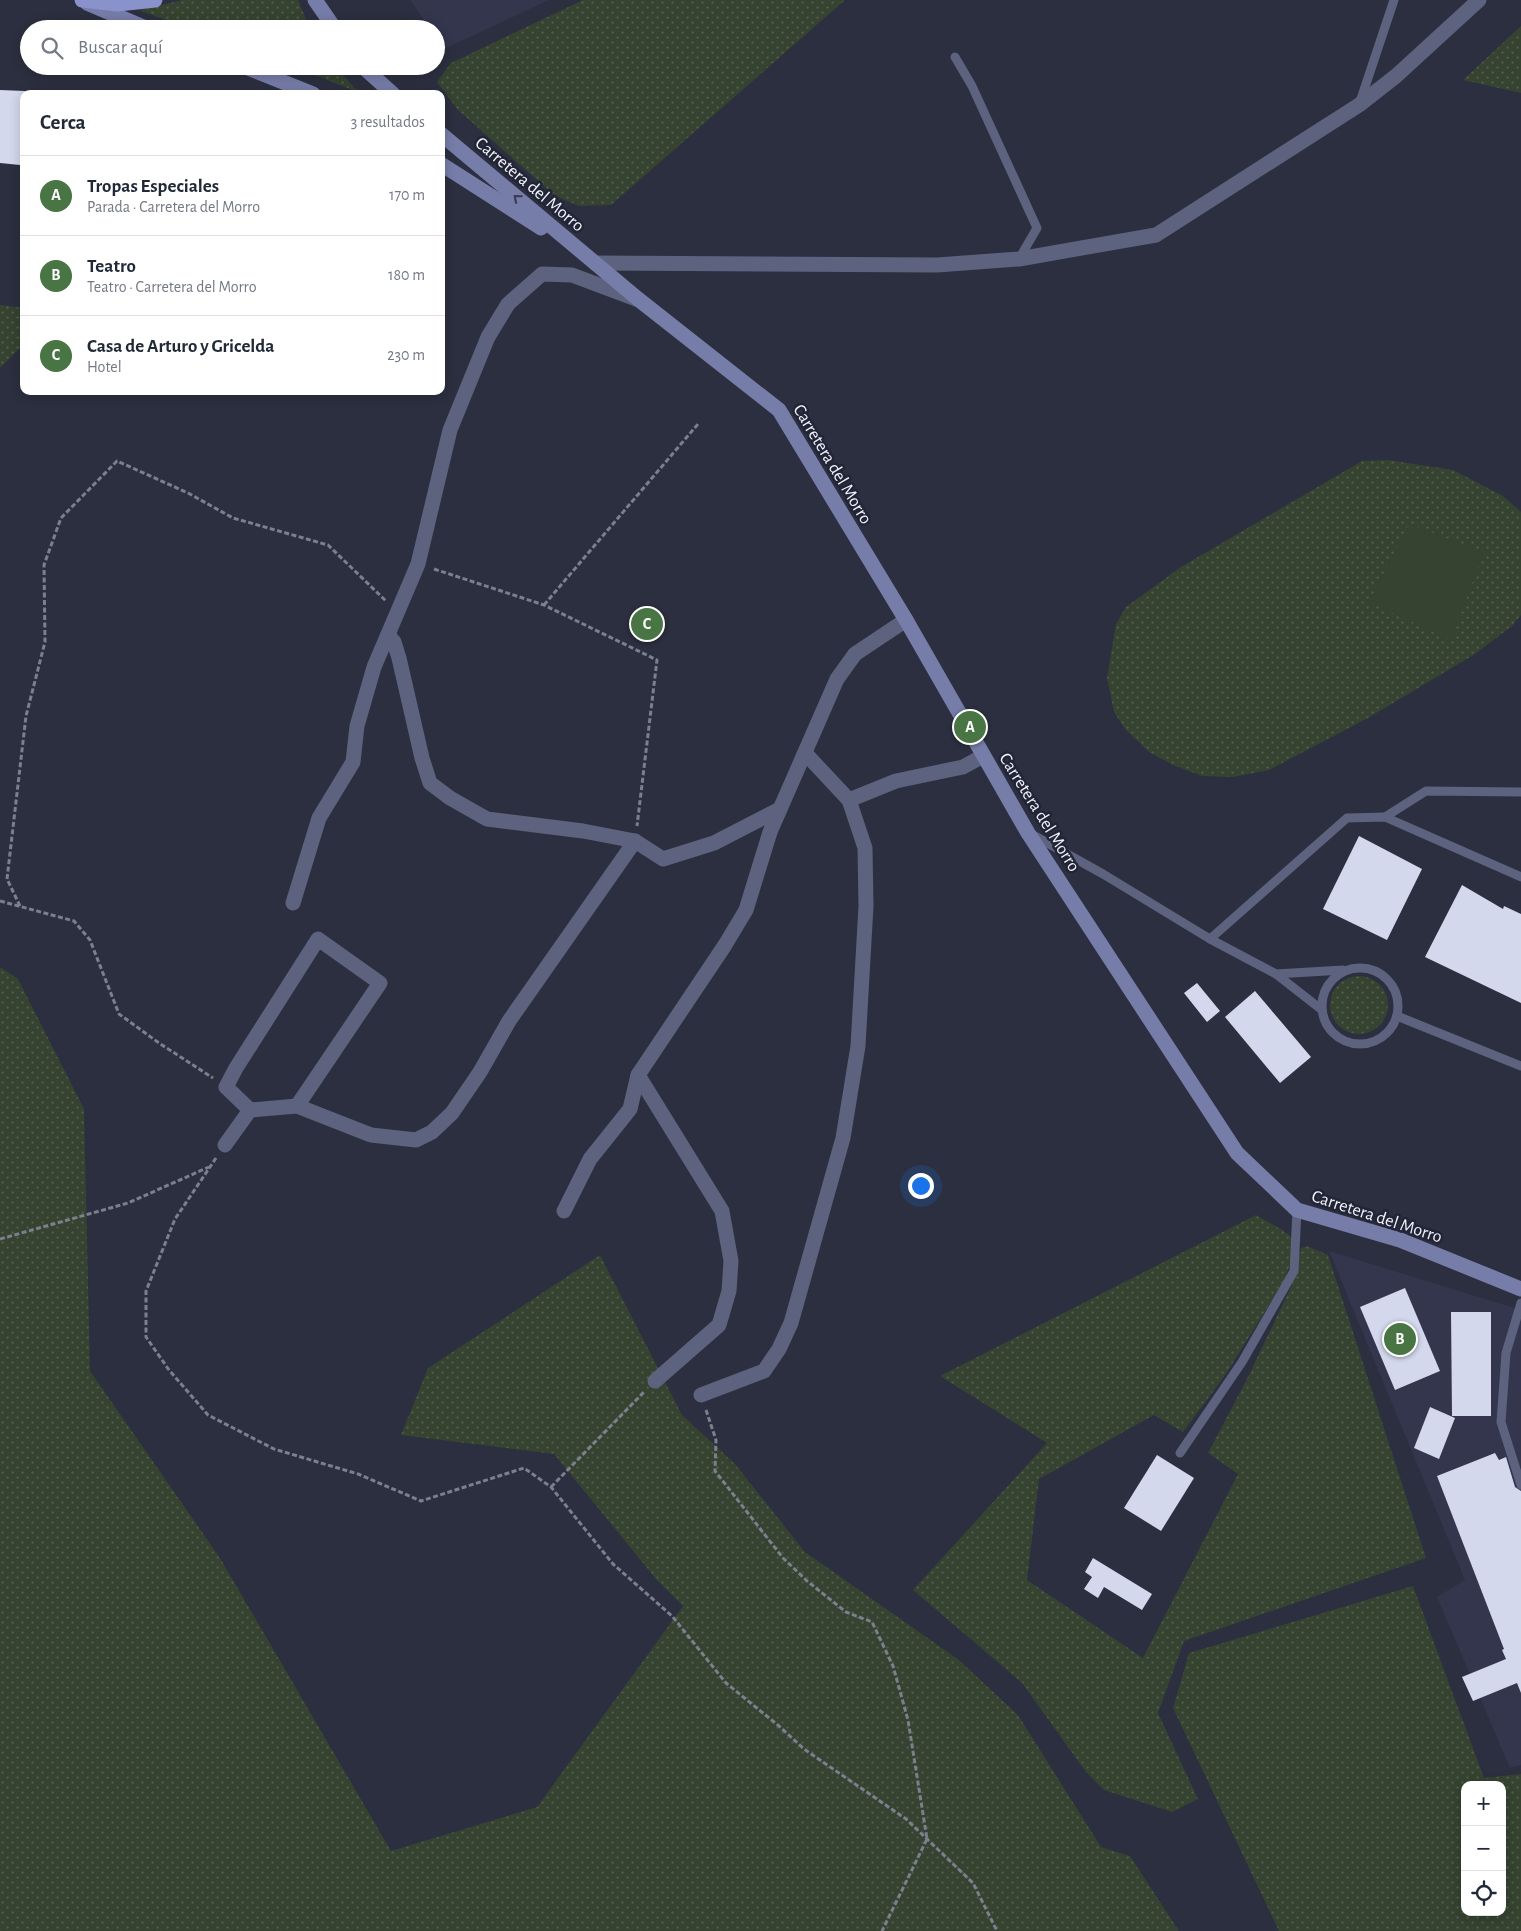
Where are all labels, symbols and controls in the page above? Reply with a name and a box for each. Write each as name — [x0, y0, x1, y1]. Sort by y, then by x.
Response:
search box — [20, 20, 445, 75]
icon: search — [38, 34, 66, 62]
text: Buscar aquí — [78, 38, 163, 57]
text: Cerca — [40, 112, 86, 133]
text: 3 resultados — [351, 114, 425, 130]
street label: Carretera del Morro — [471, 134, 587, 236]
text: Tropas Especiales — [87, 177, 219, 196]
text: A — [51, 187, 61, 203]
text: 170 m — [389, 187, 425, 203]
one-way arrow — [514, 195, 523, 204]
text: Parada · Carretera del Morro — [87, 199, 260, 215]
text: Teatro — [87, 257, 136, 276]
text: B — [51, 267, 61, 283]
text: 180 m — [388, 267, 425, 283]
text: Teatro · Carretera del Morro — [87, 279, 257, 295]
text: Casa de Arturo y Gricelda — [87, 337, 274, 356]
text: C — [52, 347, 60, 363]
text: 230 m — [387, 347, 425, 363]
text: Hotel — [87, 359, 122, 375]
street label: Carretera del Morro — [789, 402, 875, 528]
pin: C — [631, 605, 663, 643]
pin: A — [954, 708, 986, 746]
street label: Carretera del Morro — [995, 750, 1083, 875]
your location — [908, 1173, 934, 1199]
street label: Carretera del Morro — [1309, 1187, 1444, 1247]
pin: B — [1384, 1320, 1416, 1358]
map controls — [1461, 1781, 1506, 1916]
button: + — [1461, 1781, 1506, 1826]
button: − — [1461, 1826, 1506, 1871]
button: locate — [1461, 1871, 1506, 1916]

